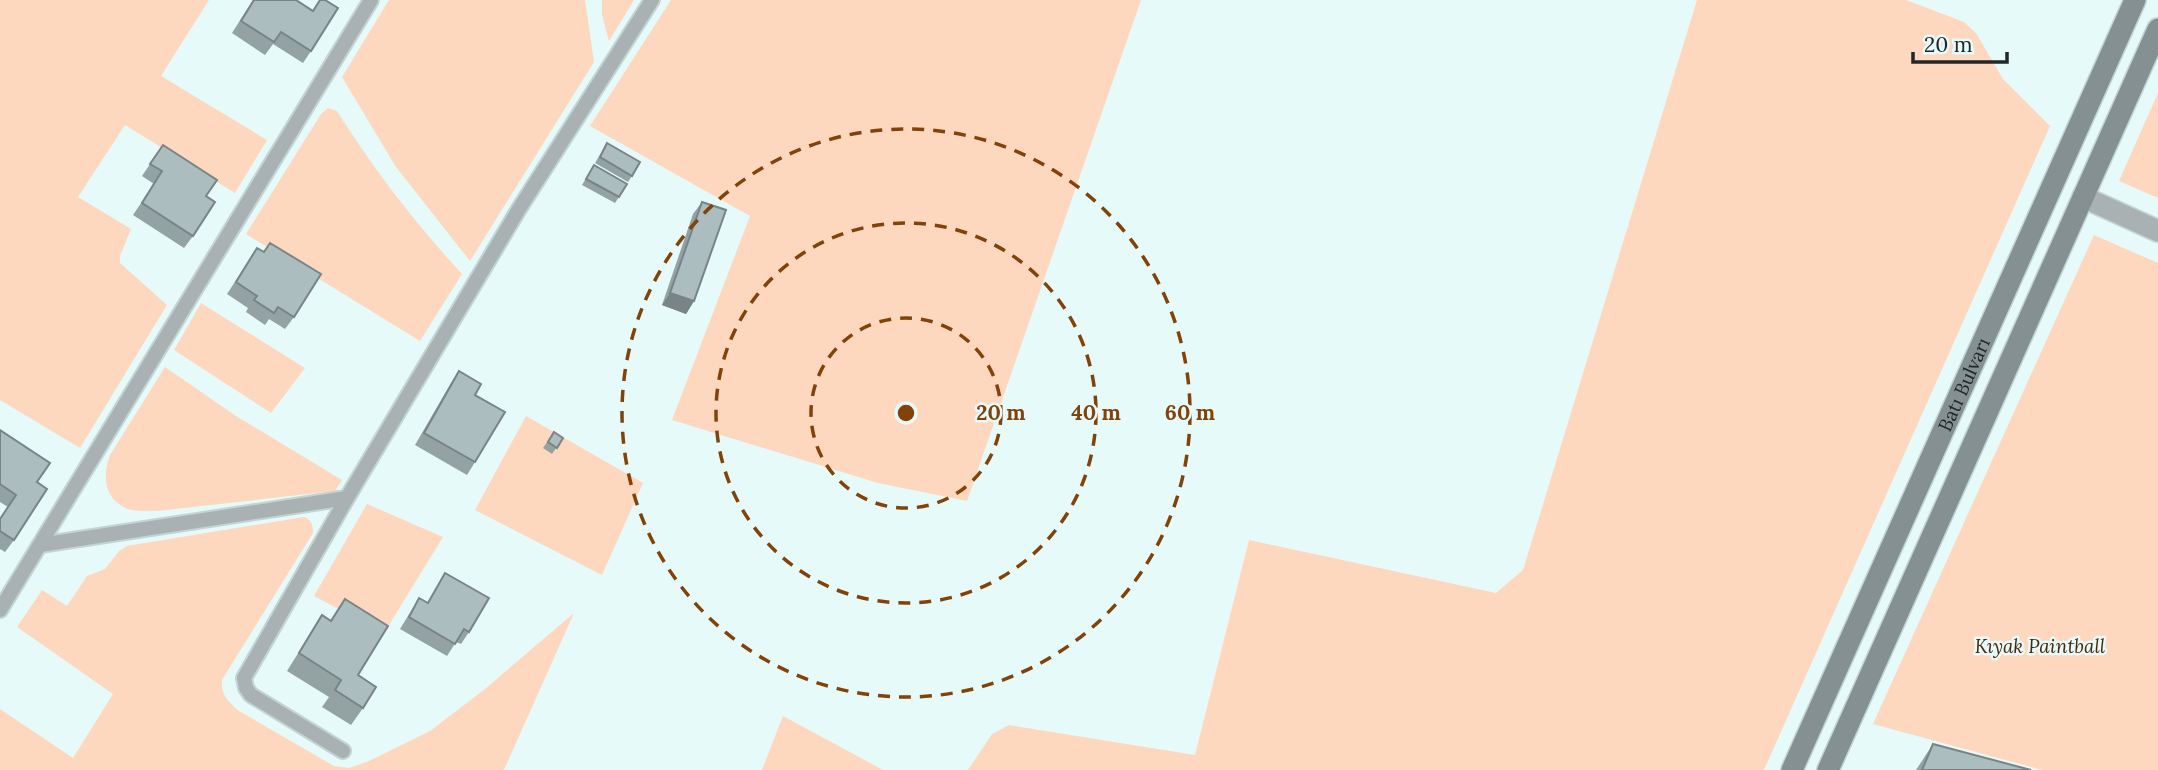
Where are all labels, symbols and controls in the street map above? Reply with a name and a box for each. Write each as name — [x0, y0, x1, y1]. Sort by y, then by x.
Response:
scale bar — [1913, 21, 2008, 65]
text: 20 m — [1924, 31, 1973, 58]
street label: Batı Bulvarı — [1932, 334, 1995, 435]
text: 20 m — [976, 399, 1026, 426]
text: 40 m — [1071, 399, 1121, 426]
text: 60 m — [1165, 399, 1215, 426]
centre of rings — [894, 401, 918, 425]
park label: Kıyak Paintball — [1975, 634, 2106, 658]

